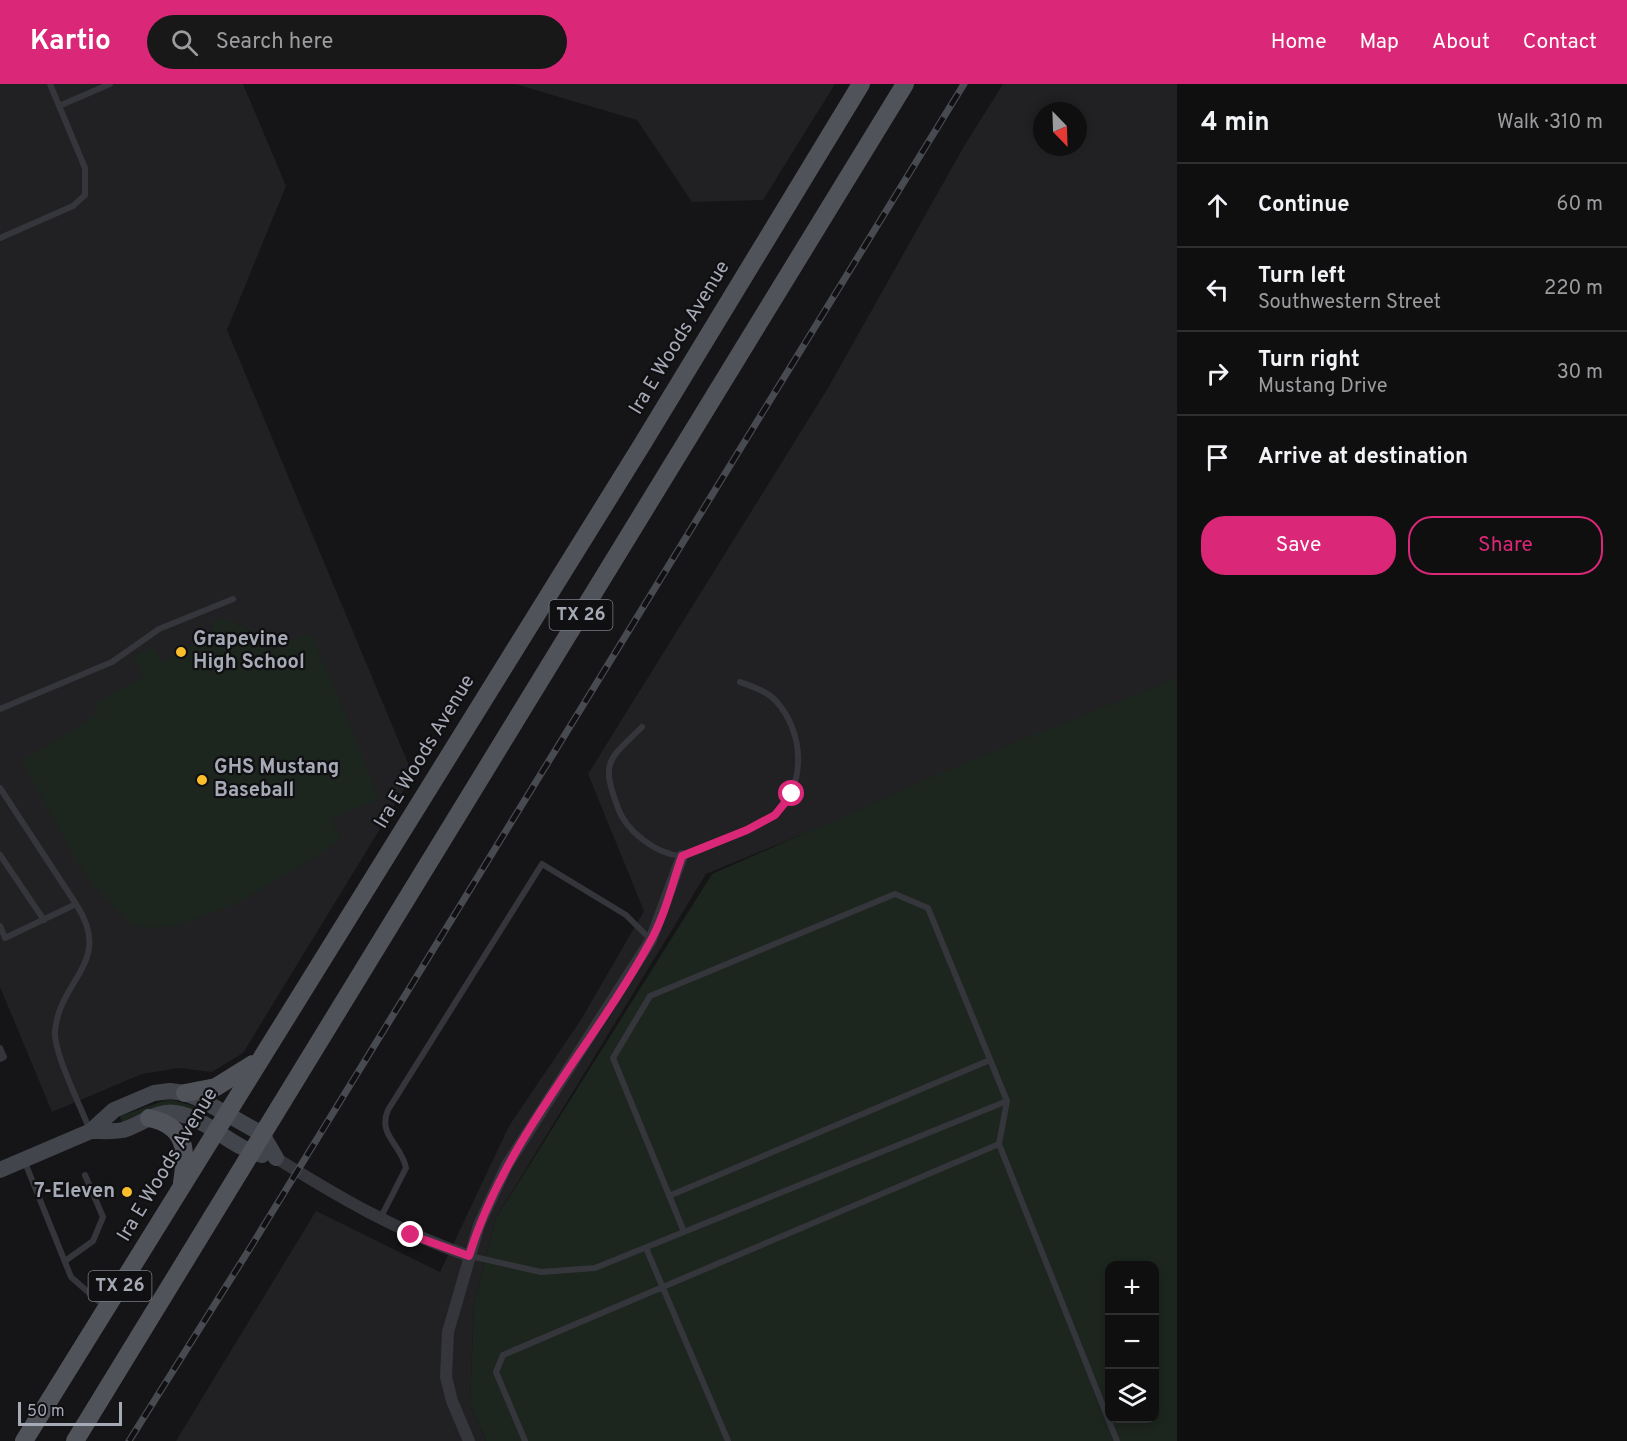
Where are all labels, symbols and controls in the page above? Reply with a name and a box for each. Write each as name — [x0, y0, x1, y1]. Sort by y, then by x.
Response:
search box — [147, 15, 567, 69]
text: Kartio — [30, 24, 111, 60]
icon: search — [168, 26, 201, 59]
text: Search here — [216, 29, 333, 56]
text: Home — [1271, 29, 1327, 56]
text: Map — [1360, 29, 1399, 56]
text: About — [1432, 29, 1490, 56]
text: Contact — [1523, 29, 1597, 56]
north arrow — [1033, 102, 1087, 156]
text: 4 min — [1201, 107, 1270, 140]
text: Walk · 310 m — [1497, 110, 1603, 136]
icon: ahead — [1201, 189, 1234, 222]
text: Continue — [1258, 192, 1349, 219]
text: 60 m — [1557, 192, 1603, 218]
street label: Ira E Woods Avenue — [624, 256, 736, 420]
text: Turn left — [1258, 263, 1346, 290]
icon: left — [1201, 273, 1234, 306]
text: 220 m — [1544, 276, 1603, 302]
text: Southwestern Street — [1258, 290, 1441, 316]
text: Turn right — [1258, 347, 1360, 374]
icon: right — [1201, 357, 1234, 390]
text: 30 m — [1557, 360, 1603, 386]
text: Mustang Drive — [1258, 374, 1388, 400]
icon: arrive — [1201, 441, 1234, 474]
text: Arrive at destination — [1258, 444, 1468, 471]
button: Save — [1201, 516, 1396, 575]
button: Share — [1408, 516, 1603, 575]
road number: TX 26 — [550, 600, 612, 630]
place label: Grapevine High School — [193, 627, 305, 676]
marker: Grapevine High School — [174, 645, 188, 659]
street label: Ira E Woods Avenue — [369, 670, 481, 834]
place label: GHS Mustang Baseball — [214, 755, 339, 804]
marker: GHS Mustang Baseball — [195, 773, 209, 787]
route start — [778, 780, 804, 806]
street label: Ira E Woods Avenue — [112, 1083, 224, 1247]
place label: 7-Eleven — [34, 1179, 115, 1205]
marker: 7-Eleven — [120, 1185, 134, 1199]
route end — [397, 1221, 423, 1247]
map controls — [1105, 1261, 1159, 1423]
button: + — [1105, 1261, 1159, 1315]
road number: TX 26 — [88, 1271, 152, 1301]
button: − — [1105, 1315, 1159, 1369]
button: layers — [1105, 1369, 1159, 1423]
scale bar — [18, 1399, 122, 1426]
text: 50 m — [27, 1402, 65, 1422]

